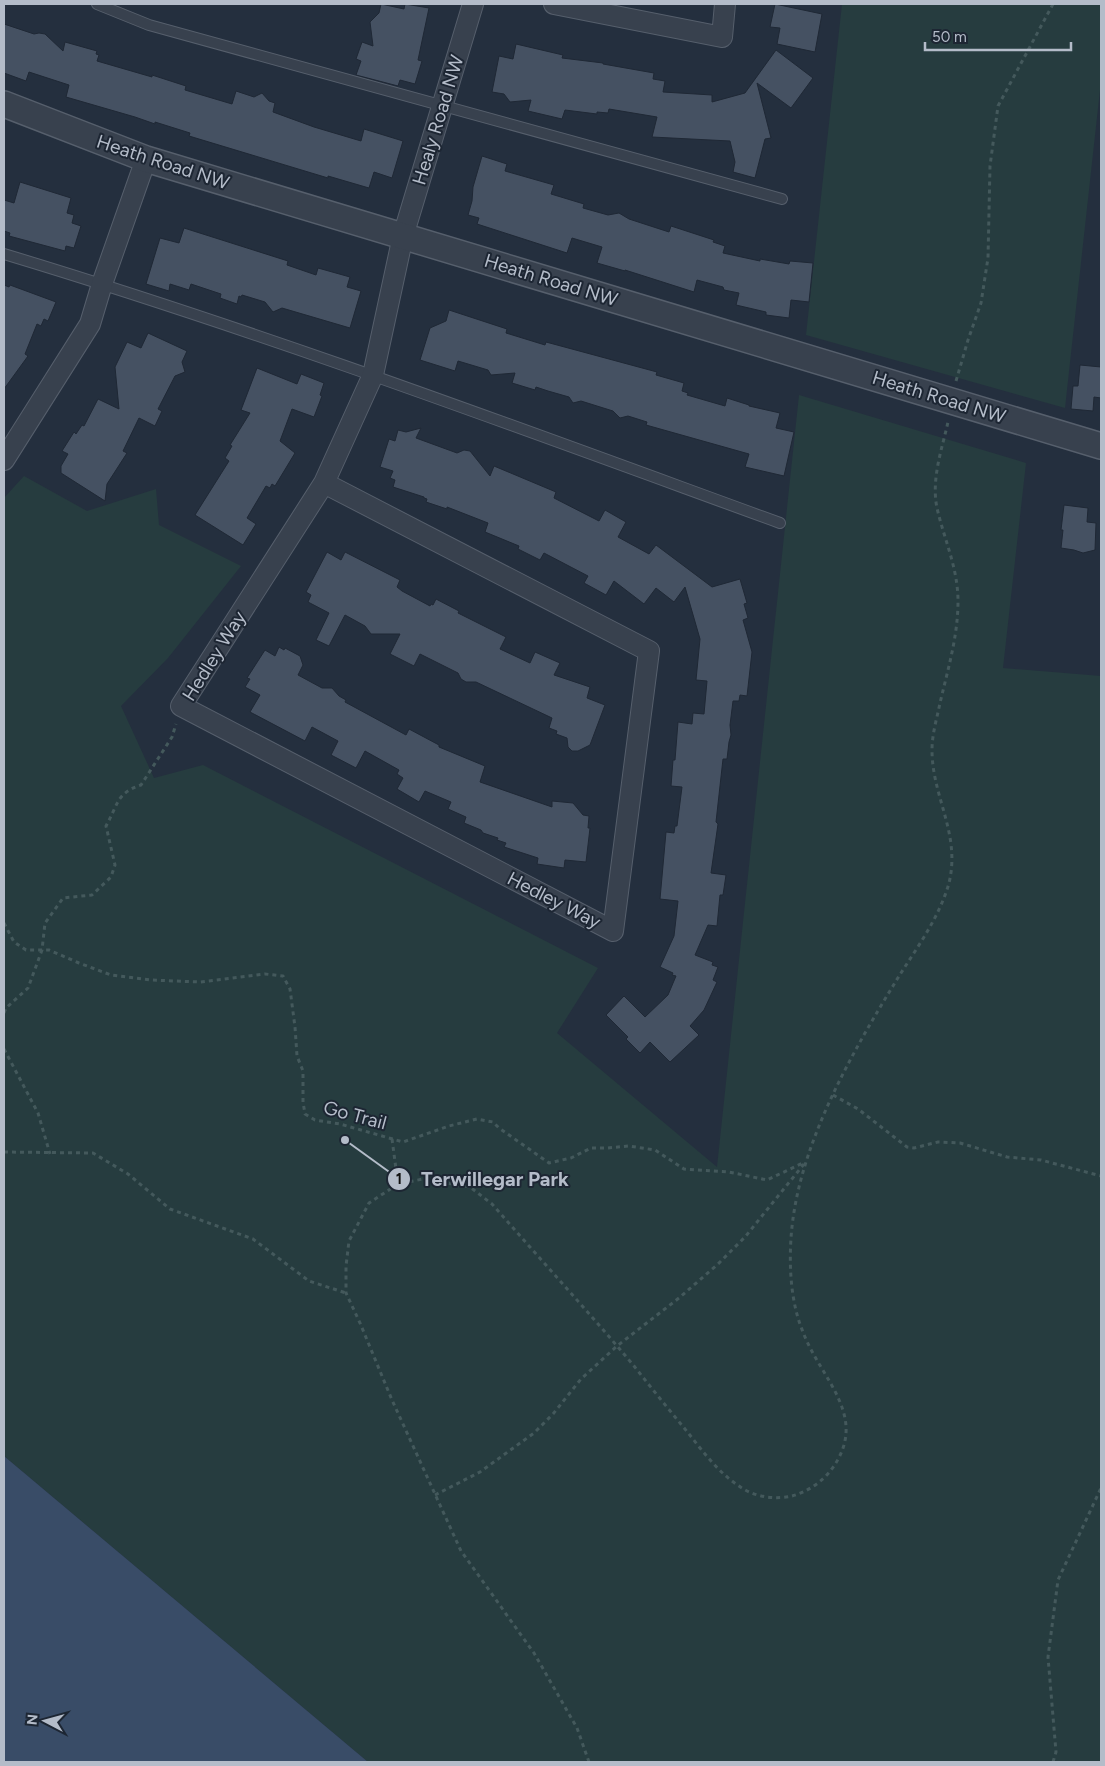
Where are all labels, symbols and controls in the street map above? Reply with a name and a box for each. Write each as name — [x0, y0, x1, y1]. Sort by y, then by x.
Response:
scale bar — [925, 20, 1071, 52]
text: 50 m — [932, 28, 967, 46]
street label: Healy Road NW — [407, 52, 469, 188]
street label: Heath Road NW — [94, 130, 233, 195]
street label: Heath Road NW — [482, 249, 621, 311]
street label: Heath Road NW — [870, 366, 1009, 428]
street label: Hedley Way — [177, 607, 251, 705]
street label: Hedley Way — [503, 867, 605, 933]
street label: Go Trail — [321, 1096, 389, 1134]
callout: Terwillegar Park — [387, 1161, 579, 1196]
text: Terwillegar Park — [421, 1167, 569, 1191]
text: 1 — [396, 1170, 402, 1188]
north arrow — [20, 1696, 70, 1746]
text: N — [24, 1713, 42, 1726]

